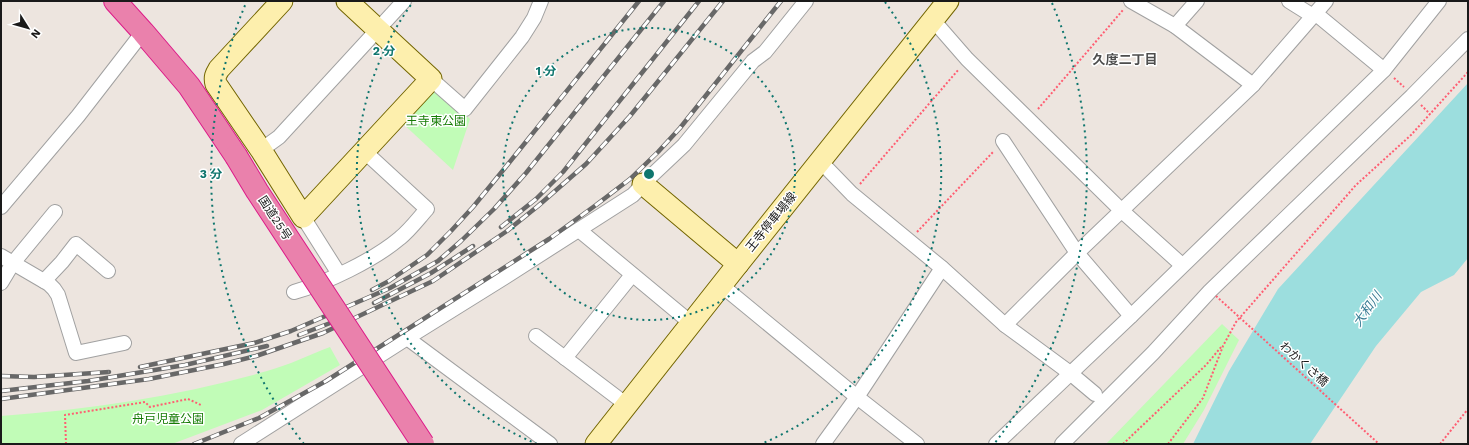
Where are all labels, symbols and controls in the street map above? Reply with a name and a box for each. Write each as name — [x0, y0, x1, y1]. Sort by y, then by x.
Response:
north arrow — [8, 8, 48, 48]
text: N — [28, 27, 43, 41]
text: 2 分 — [373, 44, 395, 58]
district label: 久度二丁目 — [1092, 52, 1158, 67]
text: 1 分 — [536, 64, 556, 78]
park label: 王寺東公園 — [406, 114, 466, 128]
text: 3 分 — [200, 167, 222, 181]
centre of rings — [642, 167, 656, 181]
street label: 王寺停車場線 — [743, 190, 799, 254]
street label: 国道25号 — [256, 193, 294, 243]
water label: 大和川 — [1349, 287, 1386, 329]
street label: わかくさ橋 — [1277, 339, 1331, 389]
park label: 舟戸児童公園 — [132, 412, 204, 426]

